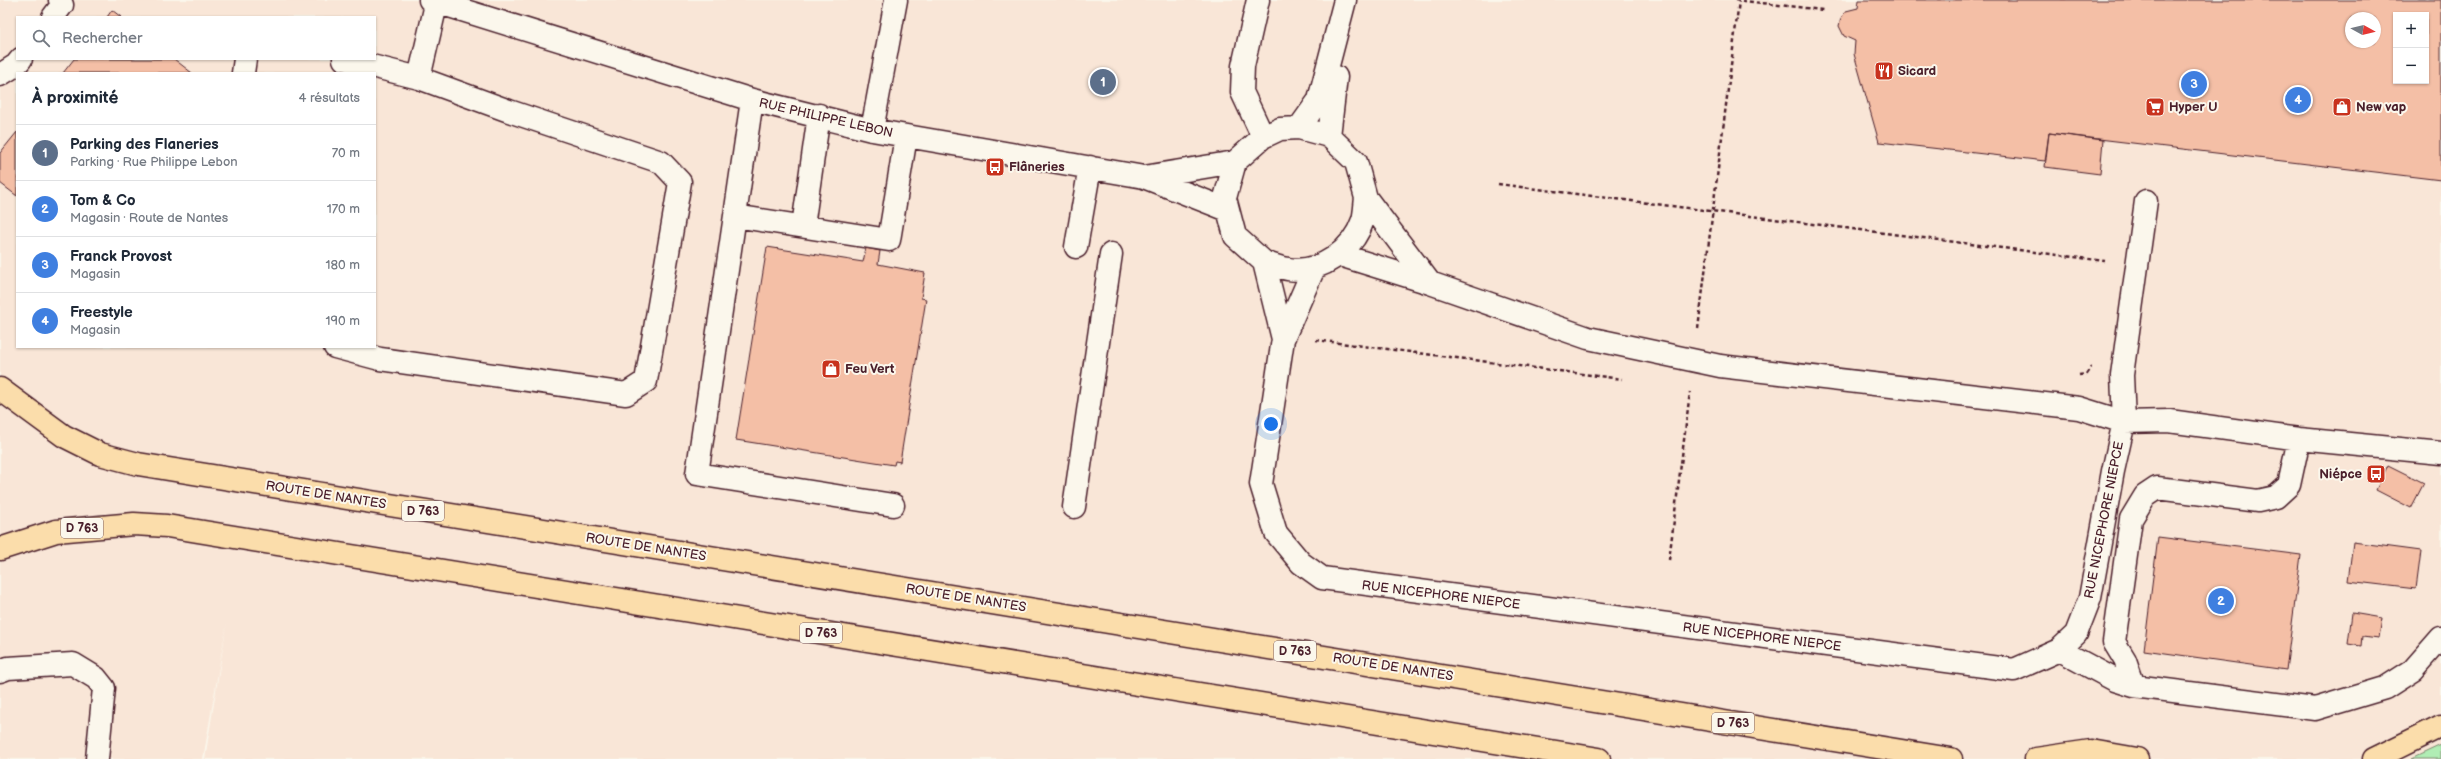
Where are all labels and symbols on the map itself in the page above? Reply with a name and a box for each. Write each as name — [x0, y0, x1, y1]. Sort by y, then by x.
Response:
north arrow — [2345, 12, 2381, 48]
restaurant icon: Sicard — [1873, 60, 1895, 82]
place label: Sicard — [1898, 63, 1936, 79]
pin: 1 — [1090, 67, 1116, 97]
pin: 3 — [2181, 69, 2207, 99]
pin: 4 — [2285, 85, 2311, 115]
street label: RUE PHILIPPE LEBON — [757, 95, 895, 141]
supermarket icon: Hyper U — [2144, 96, 2166, 118]
shop icon: New vap — [2331, 96, 2353, 118]
place label: Hyper U — [2169, 99, 2217, 115]
place label: New vap — [2356, 99, 2407, 115]
bus stop icon: Flâneries — [984, 156, 1006, 178]
place label: Flâneries — [1009, 159, 1065, 175]
shop icon: Feu Vert — [820, 358, 842, 380]
place label: Feu Vert — [845, 361, 895, 377]
your location — [1261, 414, 1281, 434]
street label: RUE NICEPHORE NIEPCE — [2081, 440, 2127, 600]
bus stop icon: Niépce — [2365, 463, 2387, 485]
place label: Niépce — [2319, 466, 2363, 482]
street label: ROUTE DE NANTES — [265, 478, 388, 512]
road number: D 763 — [402, 501, 444, 521]
road number: D 763 — [61, 518, 103, 538]
street label: ROUTE DE NANTES — [585, 530, 708, 564]
street label: RUE NICEPHORE NIEPCE — [1361, 577, 1522, 613]
street label: ROUTE DE NANTES — [905, 581, 1028, 615]
pin: 2 — [2208, 586, 2234, 616]
street label: RUE NICEPHORE NIEPCE — [1682, 619, 1843, 655]
road number: D 763 — [800, 623, 842, 643]
road number: D 763 — [1274, 641, 1316, 661]
street label: ROUTE DE NANTES — [1332, 650, 1455, 684]
road number: D 763 — [1712, 713, 1754, 733]

